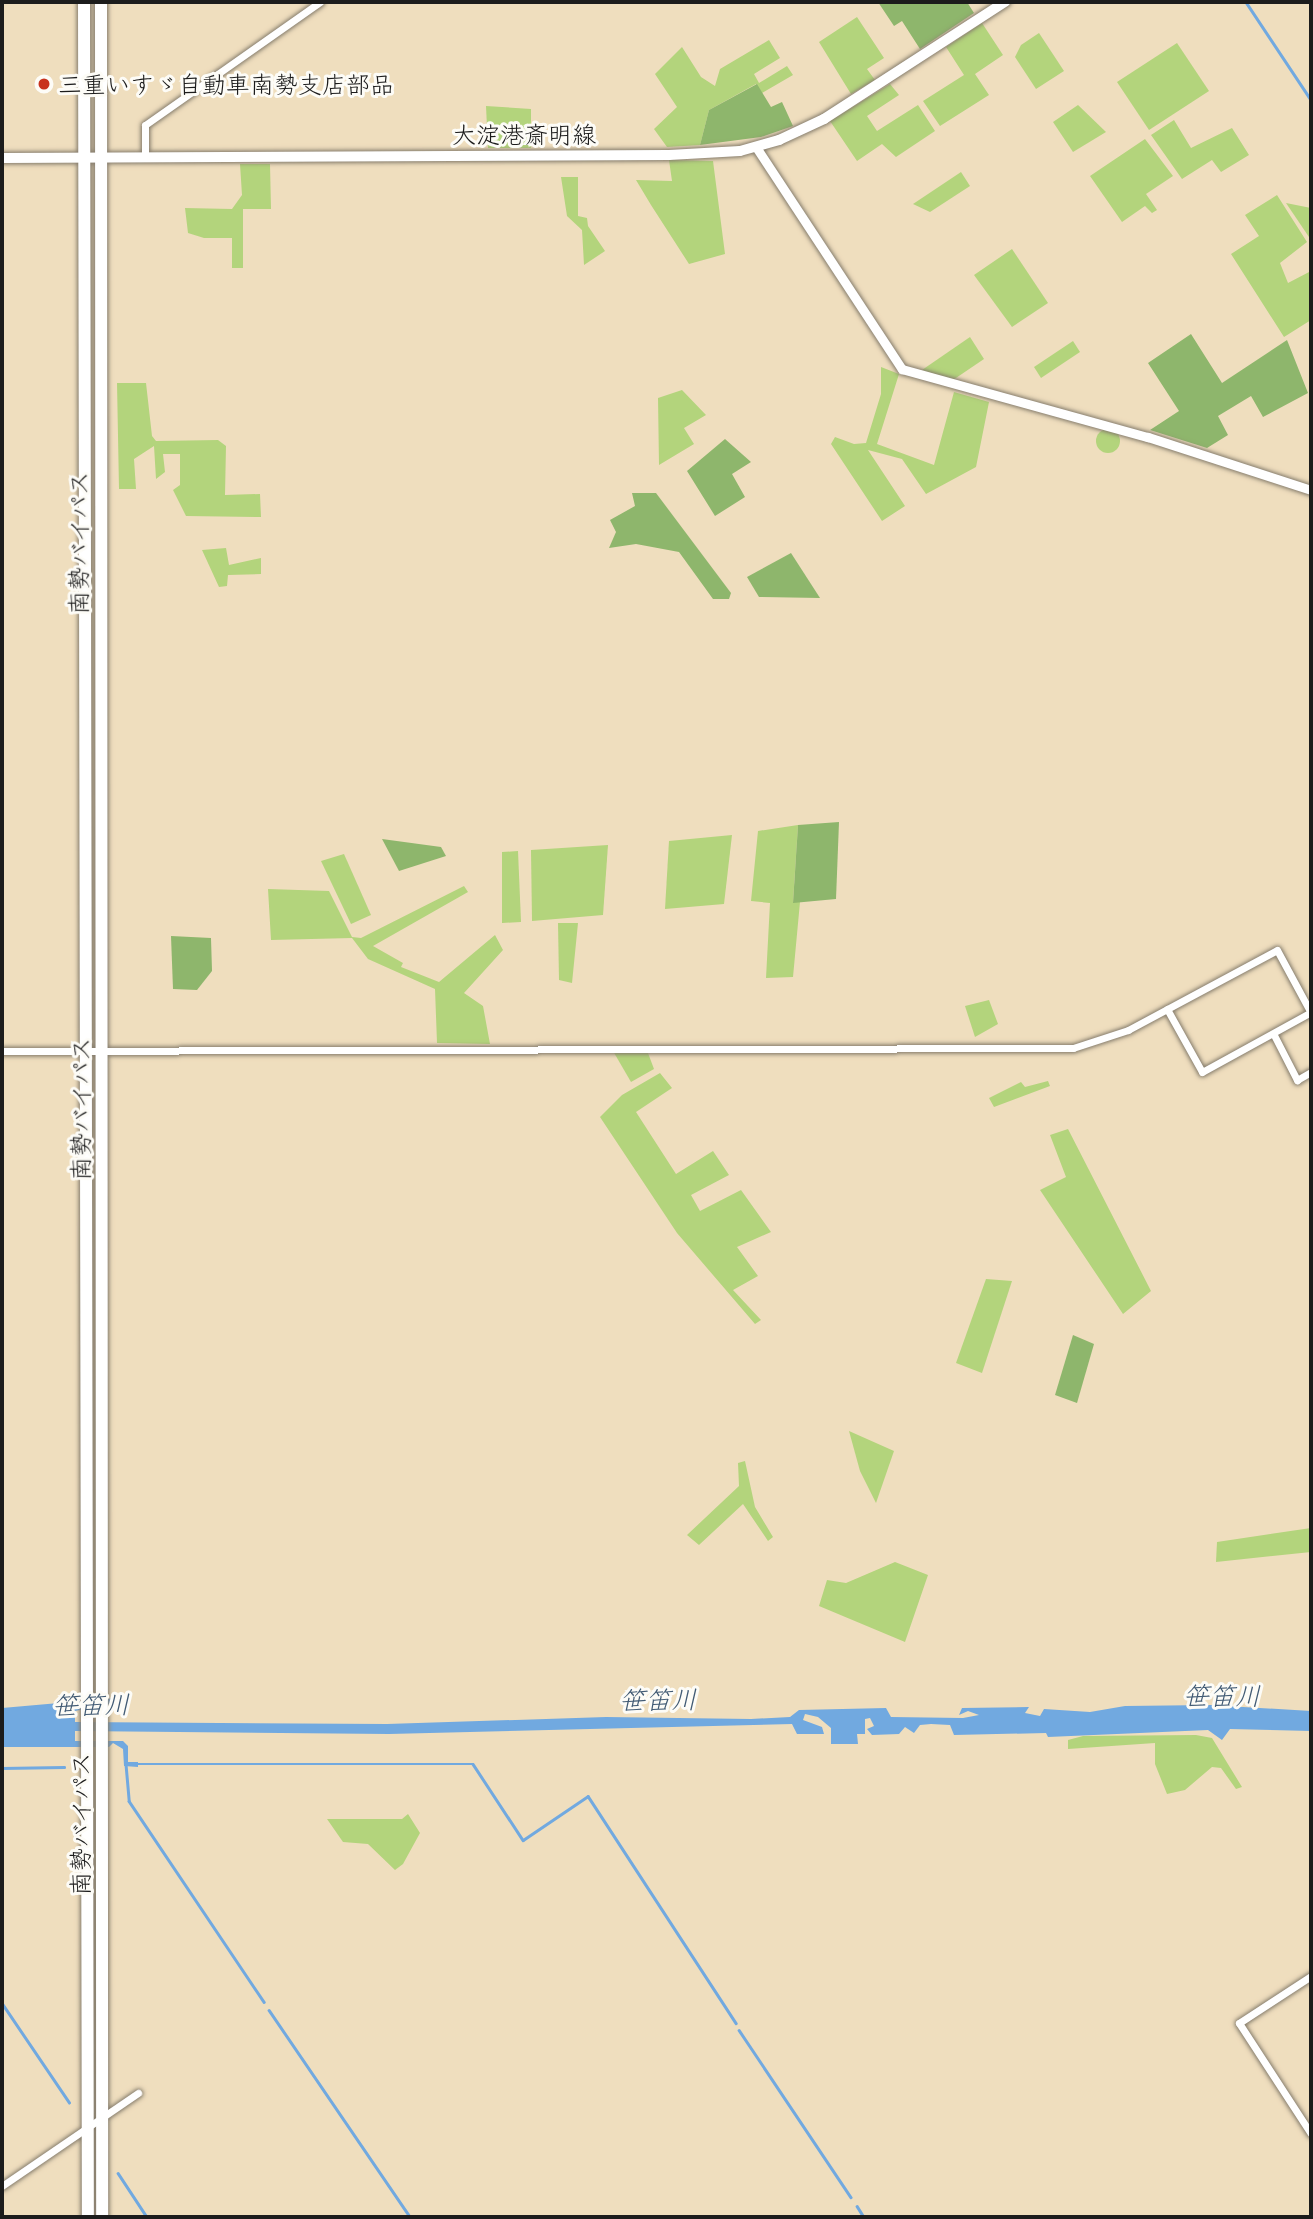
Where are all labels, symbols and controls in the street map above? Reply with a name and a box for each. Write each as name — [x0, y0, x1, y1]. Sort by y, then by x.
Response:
place label: 三重いすゞ自動車南勢支店部品 — [58, 70, 394, 98]
marker: 三重いすゞ自動車南勢支店部品 — [36, 76, 52, 92]
street label: 大淀港斎明線 — [452, 120, 596, 148]
street label: 南勢バイパス — [64, 471, 92, 615]
street label: 南勢バイパス — [66, 1037, 94, 1181]
water label: 笹笛川 — [1183, 1679, 1261, 1711]
water label: 笹笛川 — [619, 1683, 697, 1715]
water label: 笹笛川 — [52, 1688, 130, 1720]
street label: 南勢バイパス — [66, 1752, 94, 1896]

